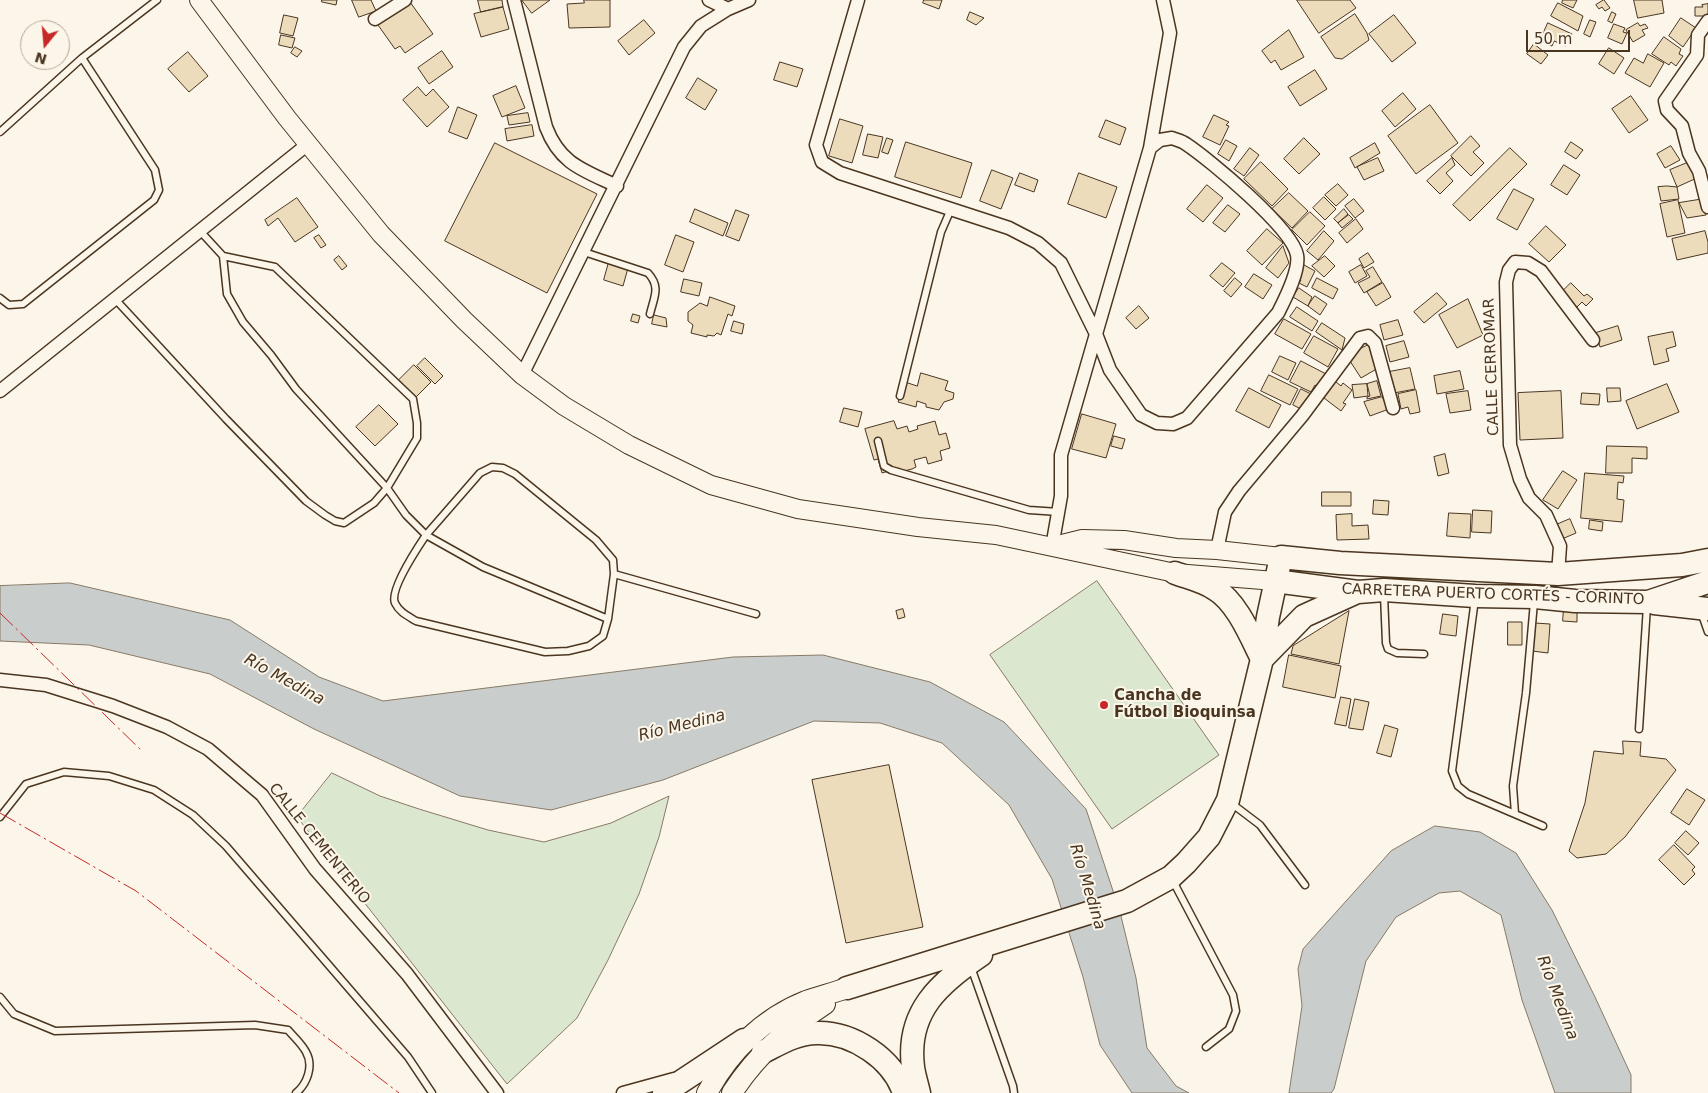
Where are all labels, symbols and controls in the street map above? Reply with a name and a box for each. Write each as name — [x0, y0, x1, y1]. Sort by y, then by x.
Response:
north arrow — [20, 20, 70, 70]
scale bar — [1528, 20, 1632, 52]
text: 50 m — [1534, 30, 1572, 48]
text: N — [33, 49, 49, 68]
street label: CALLE CERROMAR — [1481, 298, 1503, 436]
street label: CARRETERA PUERTO CORTÉS - CORINTO — [1341, 581, 1645, 609]
water label: Río Medina — [241, 650, 327, 710]
place label: Cancha de Fútbol Bioquinsa — [1114, 687, 1256, 722]
marker: Cancha de Fútbol Bioquinsa — [1098, 699, 1110, 711]
water label: Río Medina — [637, 706, 727, 746]
street label: CALLE CEMENTERIO — [265, 780, 373, 908]
water label: Río Medina — [1065, 842, 1109, 932]
water label: Río Medina — [1532, 953, 1582, 1043]

